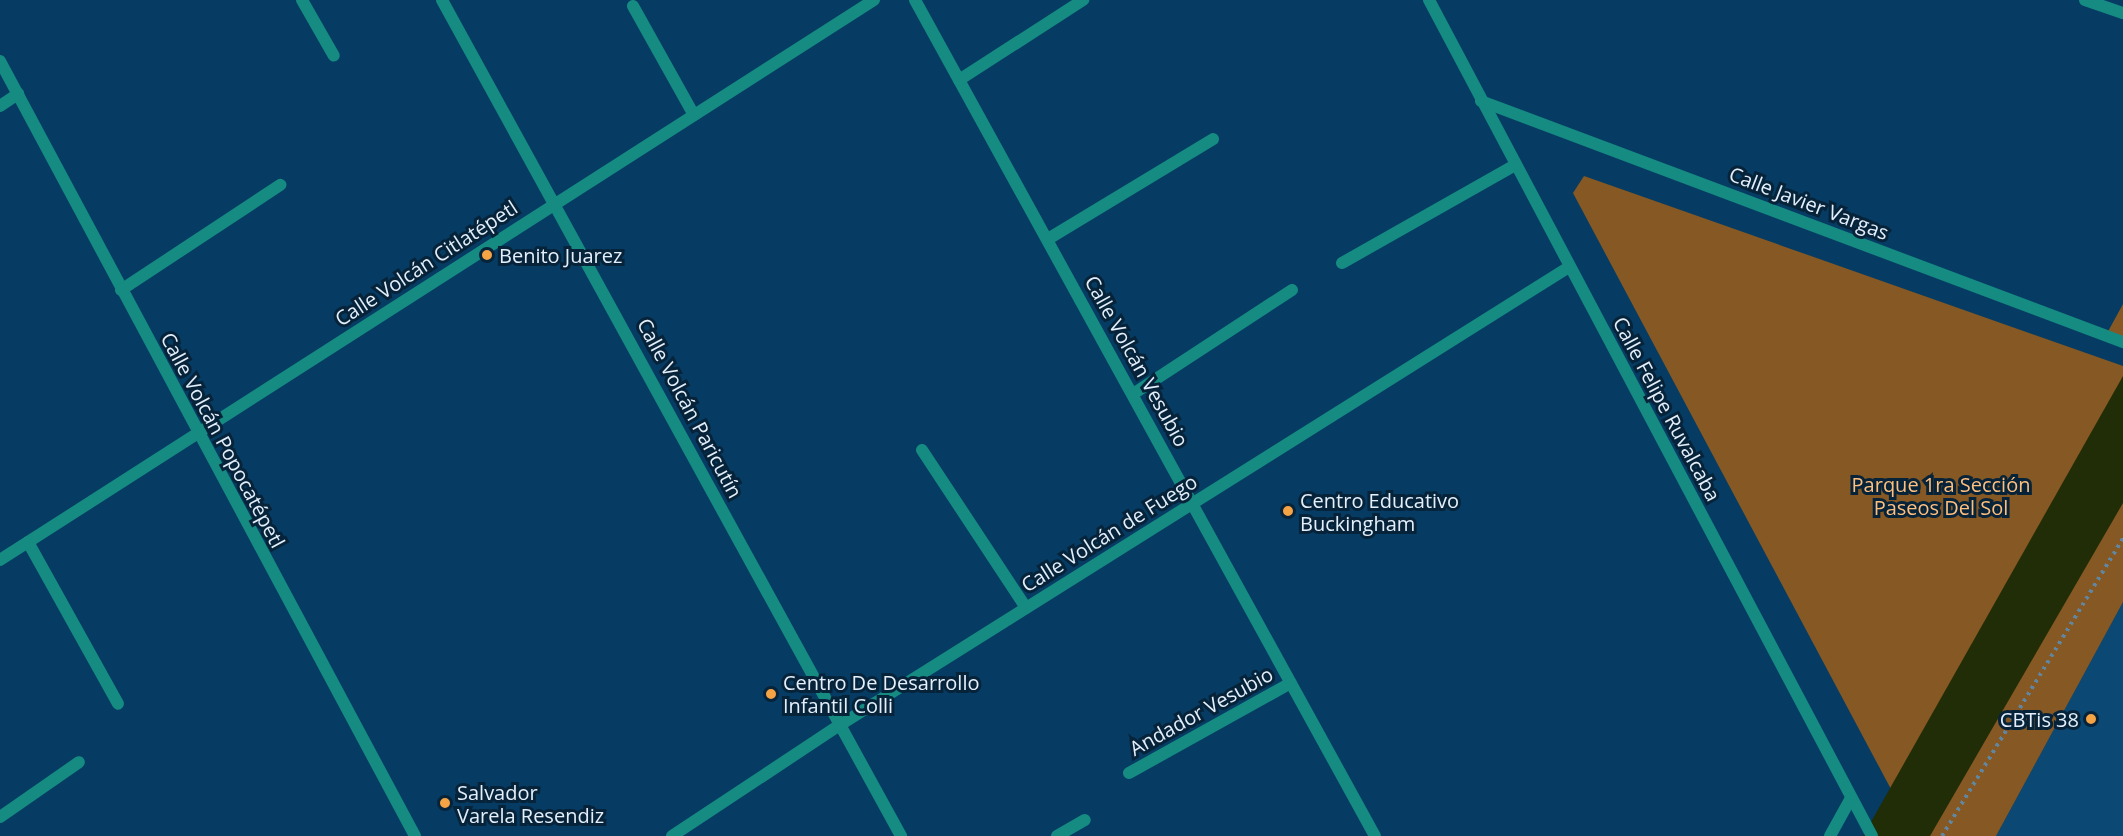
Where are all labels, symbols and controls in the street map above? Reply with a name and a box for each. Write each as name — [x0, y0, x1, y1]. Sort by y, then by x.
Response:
street label: Calle Javier Vargas — [1726, 162, 1892, 244]
street label: Calle Volcán Citlatépetl — [330, 195, 522, 331]
place label: Benito Juarez — [499, 243, 622, 267]
marker: Benito Juarez — [480, 248, 494, 262]
street label: Calle Volcán Vesubio — [1080, 271, 1194, 451]
street label: Calle Felipe Ruvalcaba — [1608, 313, 1726, 505]
street label: Calle Volcán Paricutín — [632, 314, 748, 502]
street label: Calle Volcán Popocatépetl — [156, 328, 290, 552]
street label: Calle Volcán de Fuego — [1017, 469, 1201, 597]
park label: Parque 1ra Sección Paseos Del Sol — [1852, 472, 2030, 519]
place label: Centro Educativo Buckingham — [1300, 488, 1459, 535]
marker: Centro Educativo Buckingham — [1281, 504, 1295, 518]
street label: Andador Vesubio — [1125, 662, 1277, 760]
place label: Centro De Desarrollo Infantil Colli — [783, 670, 979, 717]
marker: Centro De Desarrollo Infantil Colli — [764, 687, 778, 701]
place label: CBTis 38 — [2000, 707, 2079, 731]
marker: CBTis 38 — [2084, 712, 2098, 726]
place label: Salvador Varela Resendiz — [457, 780, 604, 827]
marker: Salvador Varela Resendiz — [438, 796, 452, 810]

